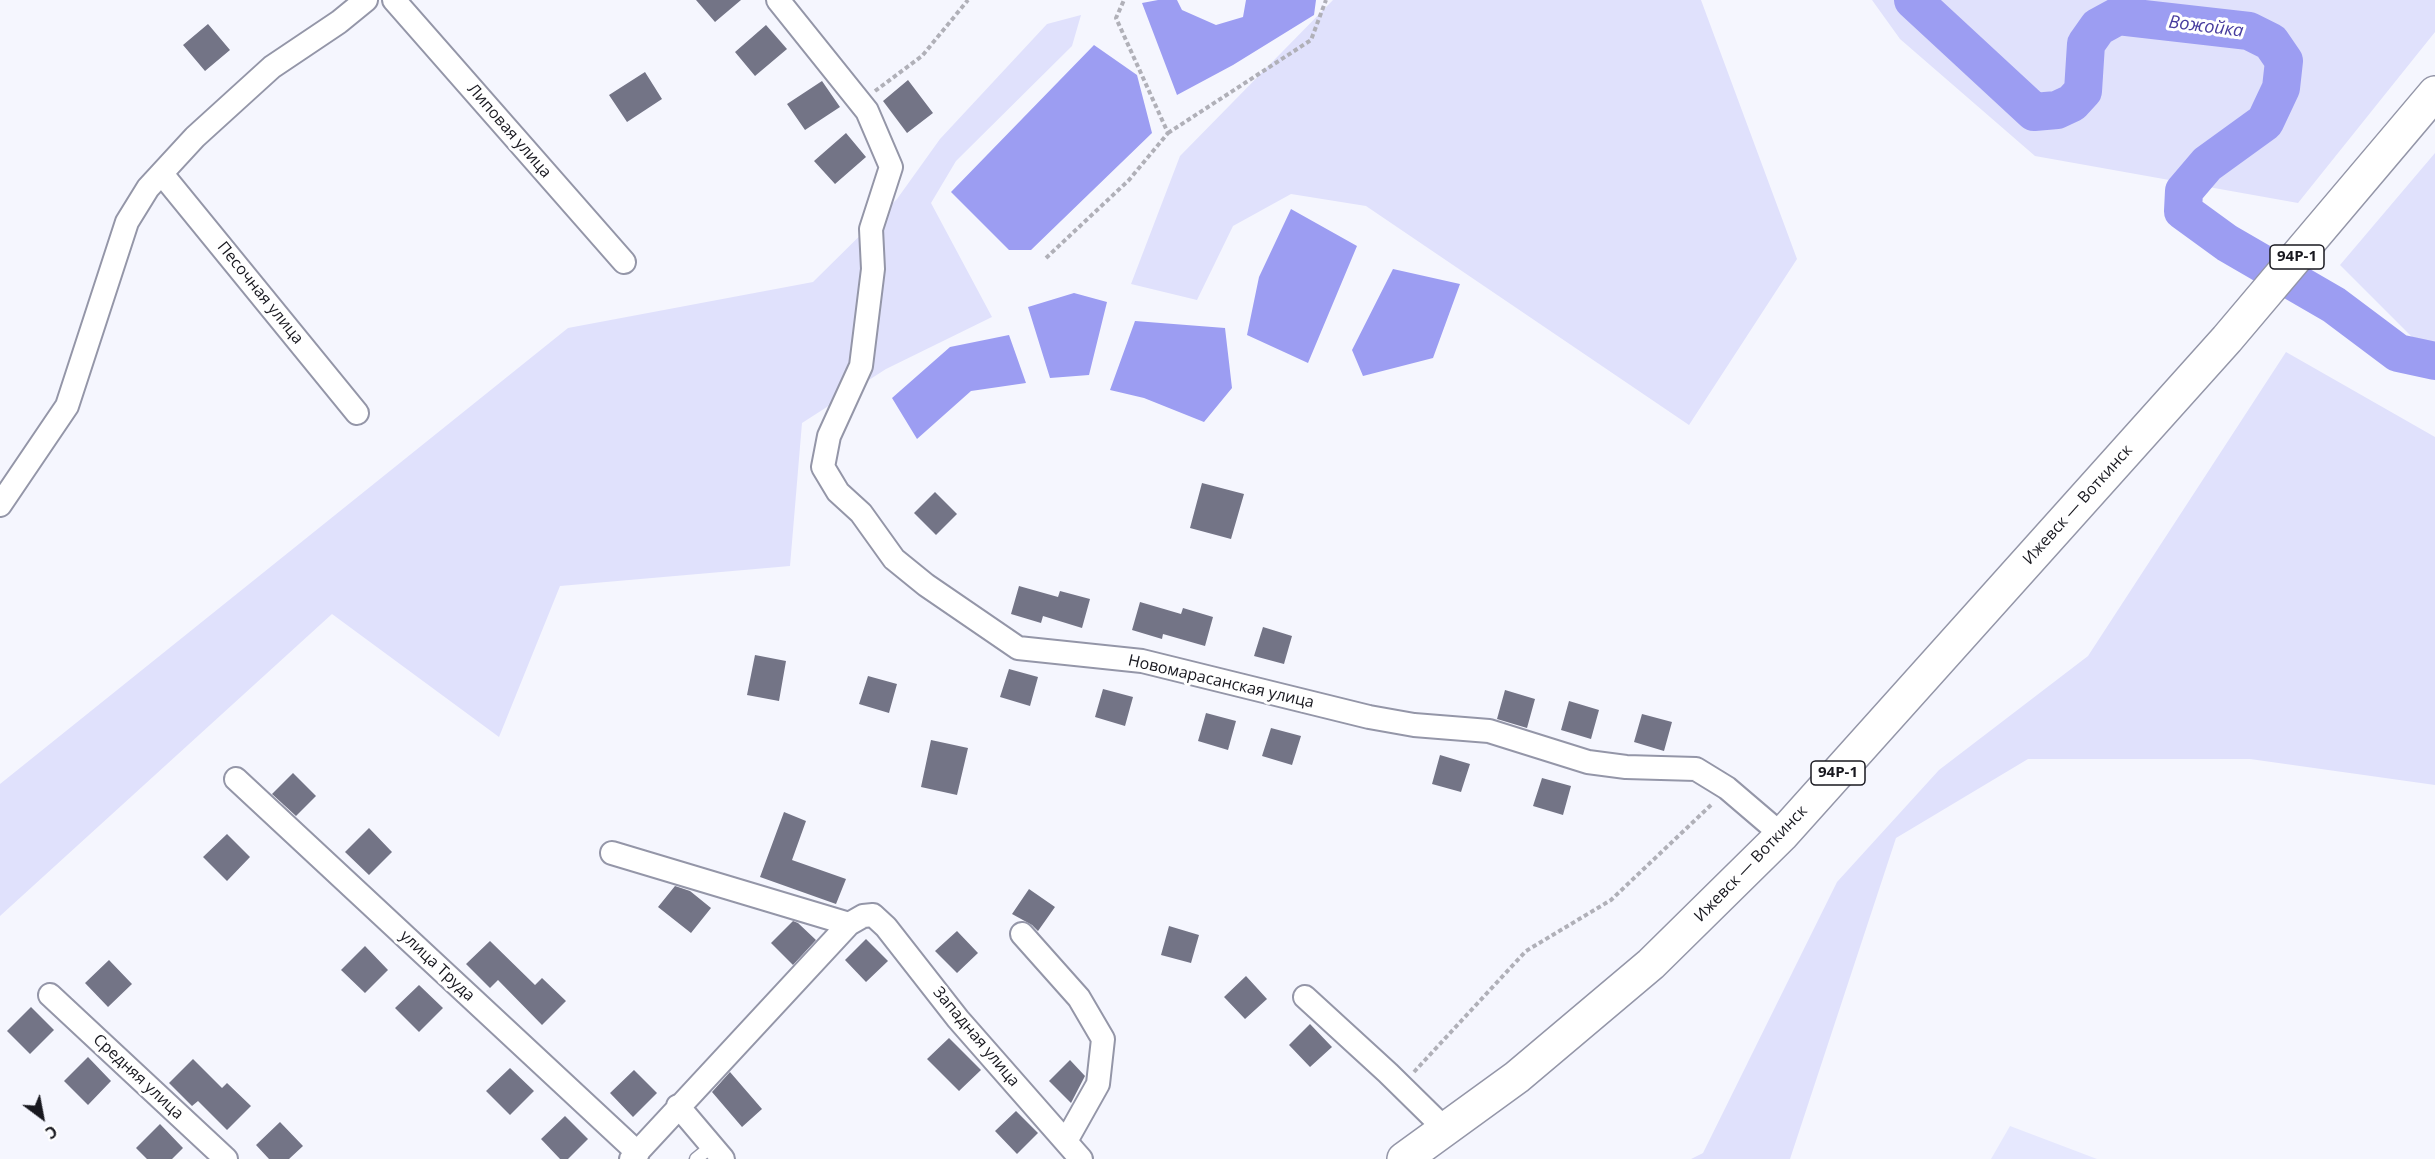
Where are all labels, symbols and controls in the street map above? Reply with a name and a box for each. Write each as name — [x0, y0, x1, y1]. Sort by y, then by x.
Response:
water label: Вожойка — [2167, 12, 2245, 42]
street label: Липовая улица — [463, 80, 555, 182]
street label: Песочная улица — [213, 238, 307, 348]
road number: 94Р-1 — [2270, 245, 2324, 269]
street label: Ижевск — Воткинск — [2019, 441, 2137, 569]
street label: Новомарасанская улица — [1126, 651, 1316, 713]
road number: 94Р-1 — [1811, 761, 1865, 785]
street label: Ижевск — Воткинск — [1690, 802, 1812, 926]
street label: улица Труда — [396, 927, 478, 1005]
street label: Западная улица — [929, 983, 1023, 1091]
street label: Средняя улица — [89, 1030, 187, 1124]
north arrow — [12, 1087, 72, 1147]
text: С — [41, 1120, 62, 1144]

